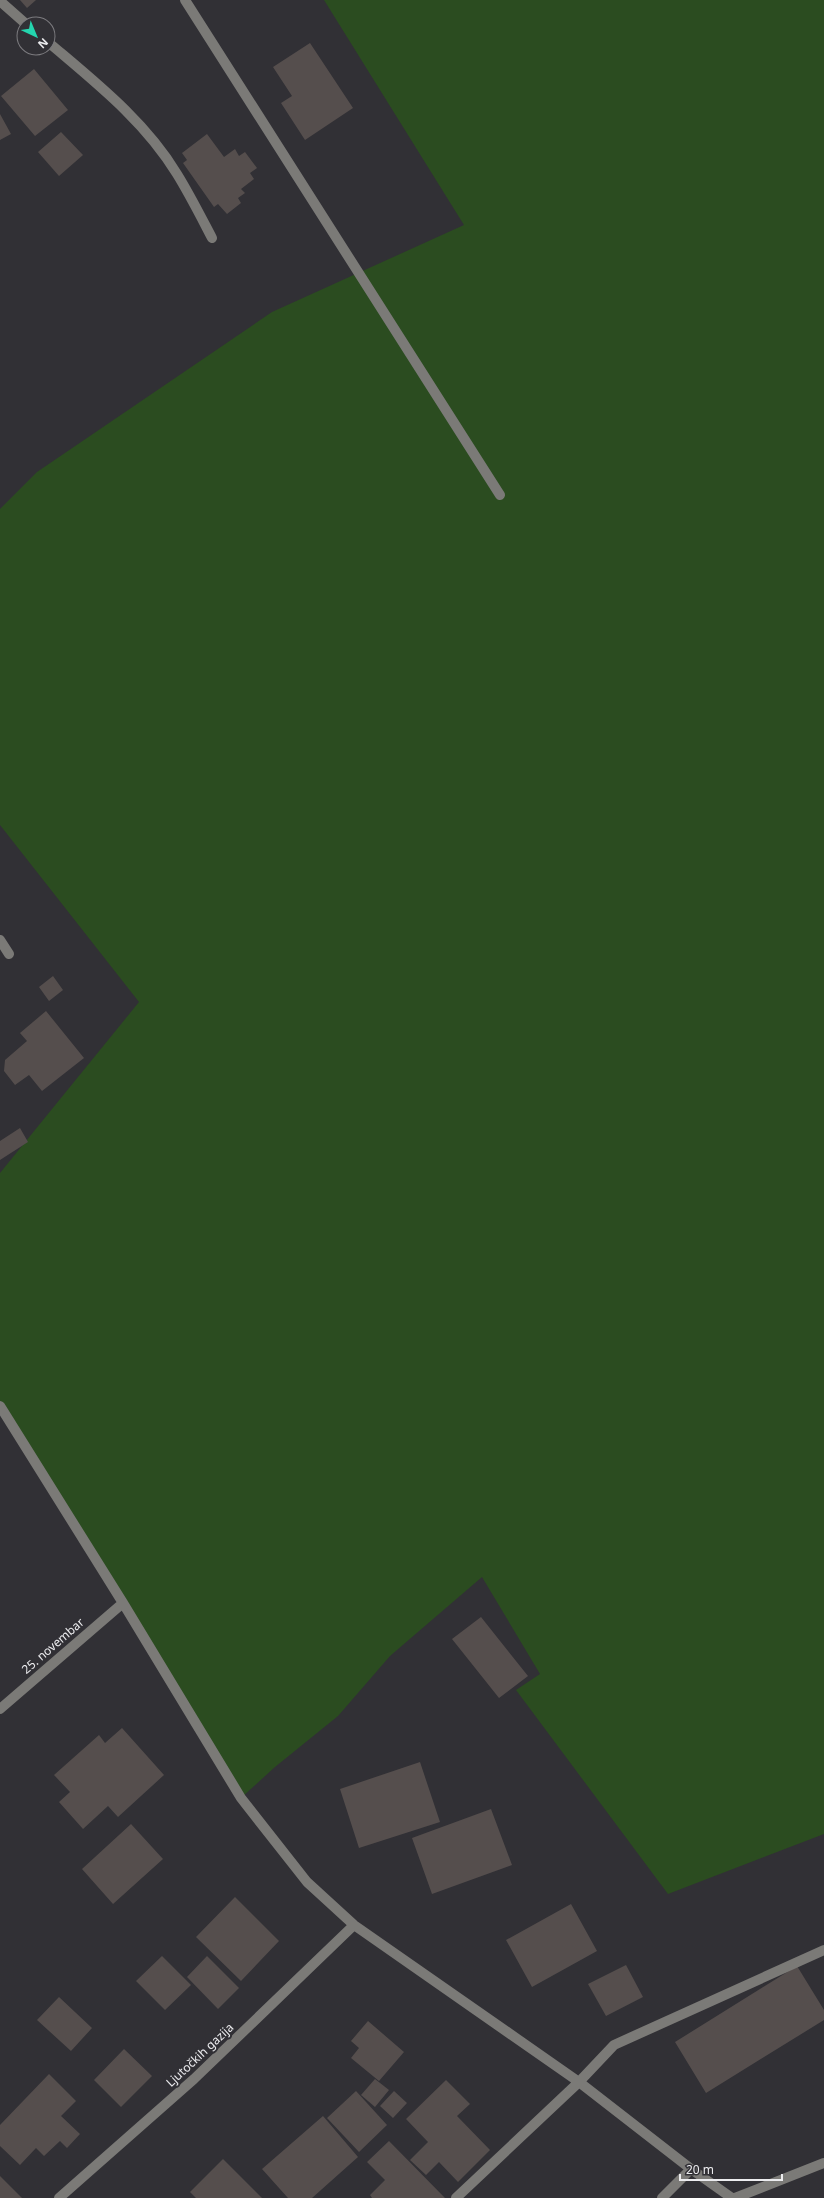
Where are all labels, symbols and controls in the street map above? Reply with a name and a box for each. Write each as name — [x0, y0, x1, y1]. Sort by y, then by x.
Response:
north arrow — [16, 16, 56, 56]
text: N — [35, 35, 52, 52]
street label: 25. novembar — [18, 1614, 88, 1678]
street label: Ljutočkih gazija — [162, 2019, 237, 2090]
scale bar — [680, 2156, 782, 2182]
text: 20 m — [686, 2161, 714, 2178]

